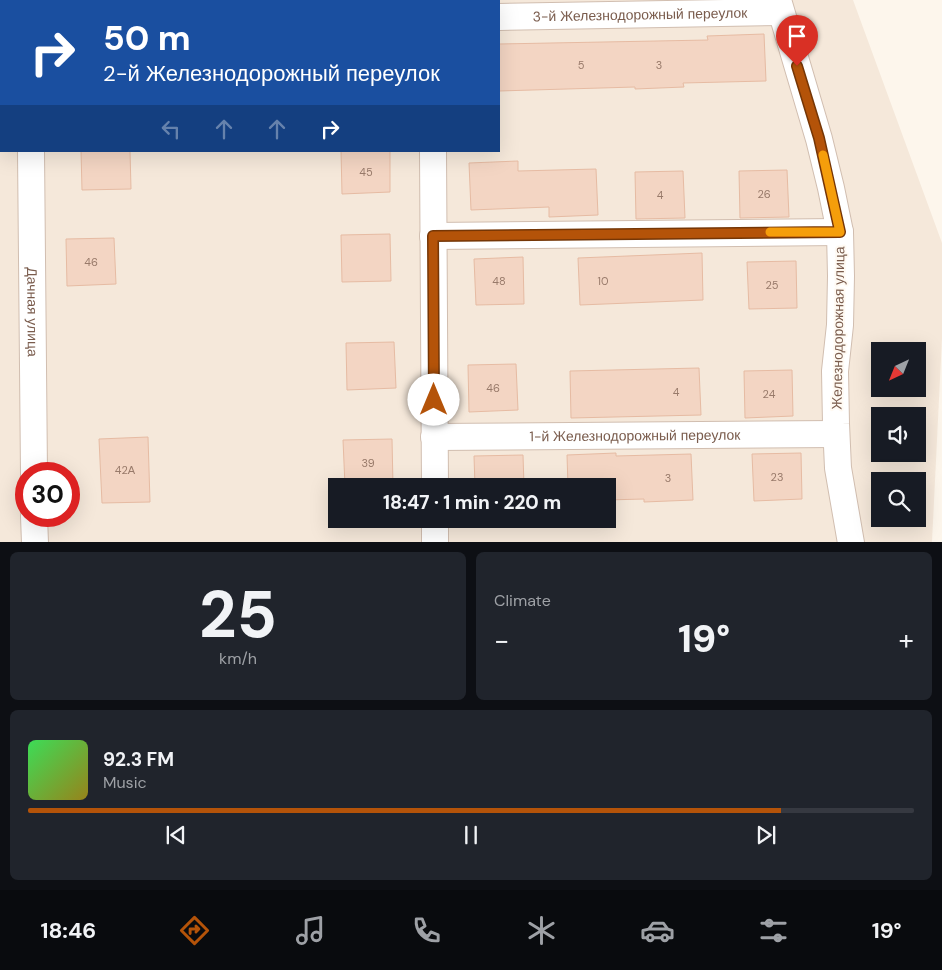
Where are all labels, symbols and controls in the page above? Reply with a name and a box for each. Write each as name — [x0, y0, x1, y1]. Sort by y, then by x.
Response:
street label: 3-й Железнодорожный переулок — [532, 4, 748, 25]
text: 50 m — [103, 15, 191, 61]
pin — [776, 15, 818, 66]
icon: right — [20, 20, 85, 85]
icon: arrive — [783, 22, 811, 50]
house number: 5 — [578, 58, 585, 72]
house number: 3 — [656, 58, 662, 72]
text: 2-й Железнодорожный переулок — [103, 59, 440, 88]
icon: left — [157, 115, 185, 143]
icon: ahead — [210, 115, 238, 143]
icon: ahead — [263, 115, 291, 143]
icon: right — [316, 115, 344, 143]
house number: 45 — [359, 165, 373, 179]
house number: 26 — [757, 187, 771, 201]
house number: 4 — [657, 188, 664, 202]
street label: Железнодорожная улица — [828, 246, 848, 410]
house number: 46 — [84, 255, 98, 269]
street label: Дачная улица — [23, 267, 42, 357]
house number: 48 — [492, 274, 506, 288]
house number: 10 — [598, 274, 608, 288]
house number: 25 — [765, 278, 779, 292]
north arrow — [871, 342, 926, 398]
map controls — [871, 342, 926, 527]
position arrow — [407, 373, 459, 425]
house number: 46 — [486, 381, 500, 395]
house number: 4 — [673, 385, 680, 399]
house number: 24 — [763, 387, 776, 401]
button: sound — [871, 407, 926, 462]
street label: 1-й Железнодорожный переулок — [530, 426, 741, 445]
house number: 39 — [361, 456, 375, 470]
speed limit sign: 30 — [15, 462, 80, 527]
house number: 42А — [115, 463, 136, 477]
house number: 23 — [771, 470, 783, 484]
house number: 3 — [665, 471, 671, 485]
button: search — [871, 472, 926, 527]
text: 18:47 · 1 min · 220 m — [383, 490, 561, 515]
text: 25 — [199, 573, 277, 657]
text: Climate — [494, 590, 551, 611]
text: 19° — [678, 614, 730, 664]
text: − — [494, 622, 509, 659]
text: + — [899, 622, 914, 659]
text: km/h — [219, 648, 257, 669]
text: 92.3 FM — [103, 747, 174, 772]
text: Music — [103, 772, 147, 793]
icon: previous — [162, 821, 190, 849]
icon: pause — [457, 821, 485, 849]
icon: next — [752, 821, 780, 849]
icon: directions — [177, 913, 212, 948]
icon: music — [293, 913, 328, 948]
icon: phone — [409, 913, 444, 948]
icon: climate — [524, 913, 559, 948]
icon: car — [640, 913, 675, 948]
icon: filters — [756, 913, 791, 948]
text: 18:46 — [40, 916, 96, 945]
text: 19° — [872, 916, 902, 945]

